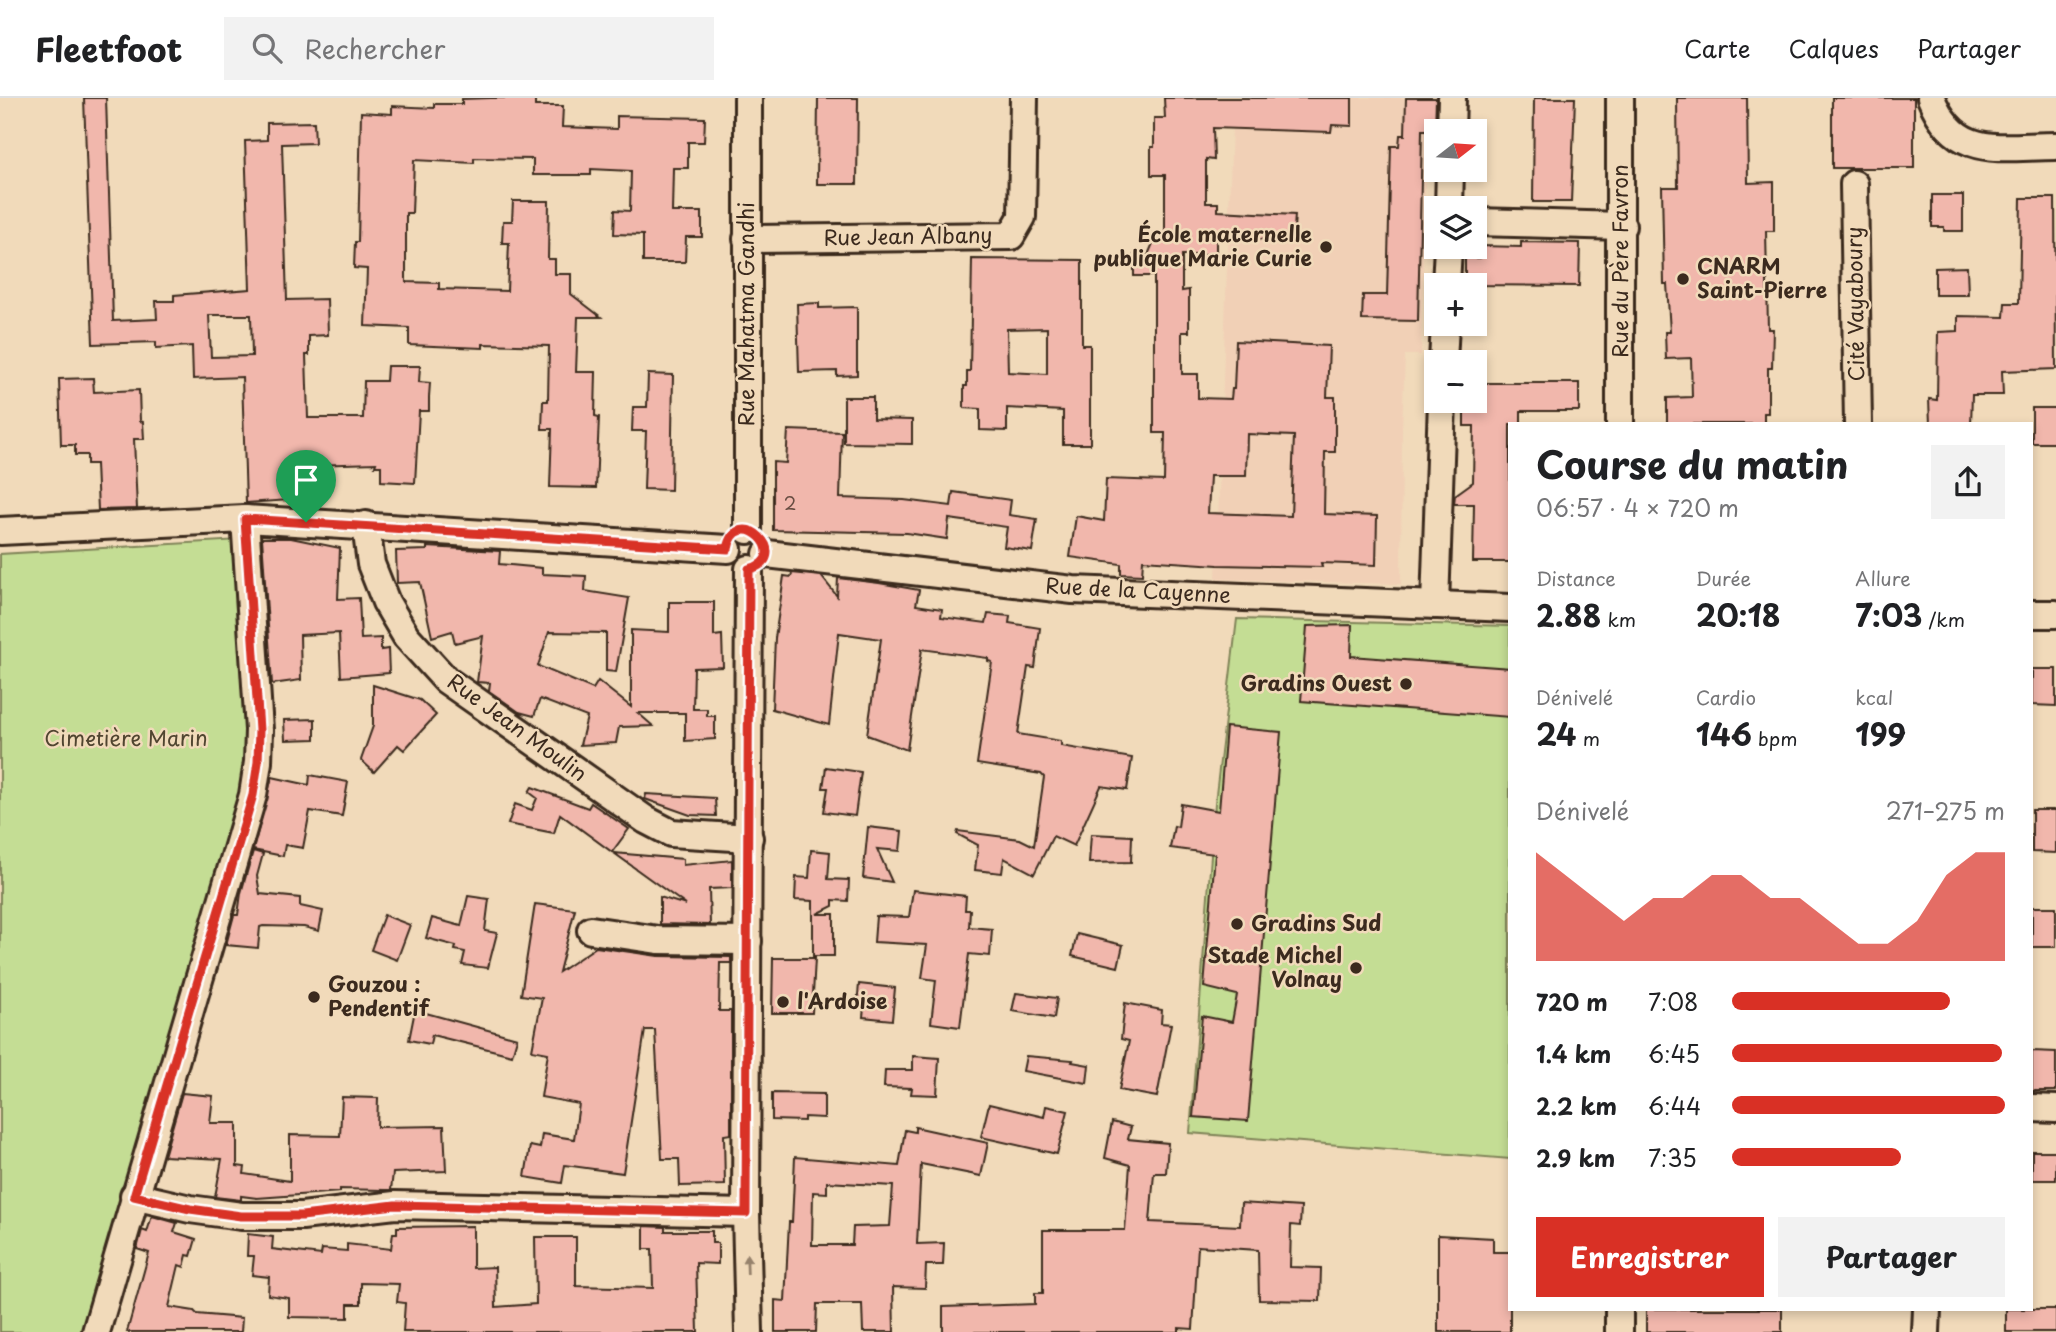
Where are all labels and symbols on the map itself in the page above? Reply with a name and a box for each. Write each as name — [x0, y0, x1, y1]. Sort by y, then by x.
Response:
north arrow — [1424, 119, 1488, 182]
street label: Rue du Père Favron — [1603, 164, 1635, 358]
street label: Rue Mahatma Gandhi — [729, 202, 761, 426]
place label: École maternelle publique Marie Curie — [1094, 217, 1312, 273]
street label: Rue Jean Albany — [823, 218, 993, 252]
street label: Cité Vayaboury — [1837, 226, 1871, 382]
marker: École maternelle publique Marie Curie — [1318, 239, 1334, 255]
place label: CNARM Saint-Pierre — [1697, 249, 1827, 305]
marker: CNARM Saint-Pierre — [1675, 271, 1691, 287]
pin — [276, 450, 336, 522]
house number: 2 — [784, 489, 796, 516]
street label: Rue de la Cayenne — [1045, 568, 1232, 610]
street label: Rue Jean Moulin — [442, 665, 595, 788]
place label: Gradins Ouest — [1240, 666, 1392, 698]
marker: Gradins Ouest — [1398, 676, 1414, 692]
park label: Cimetière Marin — [44, 721, 208, 753]
place label: Gradins Sud — [1251, 906, 1381, 938]
marker: Gradins Sud — [1229, 916, 1245, 932]
place label: Stade Michel Volnay — [1207, 938, 1342, 994]
marker: Stade Michel Volnay — [1348, 960, 1364, 976]
place label: Gouzou : Pendentif — [328, 967, 431, 1023]
place label: l'Ardoise — [797, 984, 887, 1016]
marker: Gouzou : Pendentif — [306, 989, 322, 1005]
marker: l'Ardoise — [775, 994, 791, 1010]
one-way arrow — [742, 1253, 753, 1275]

